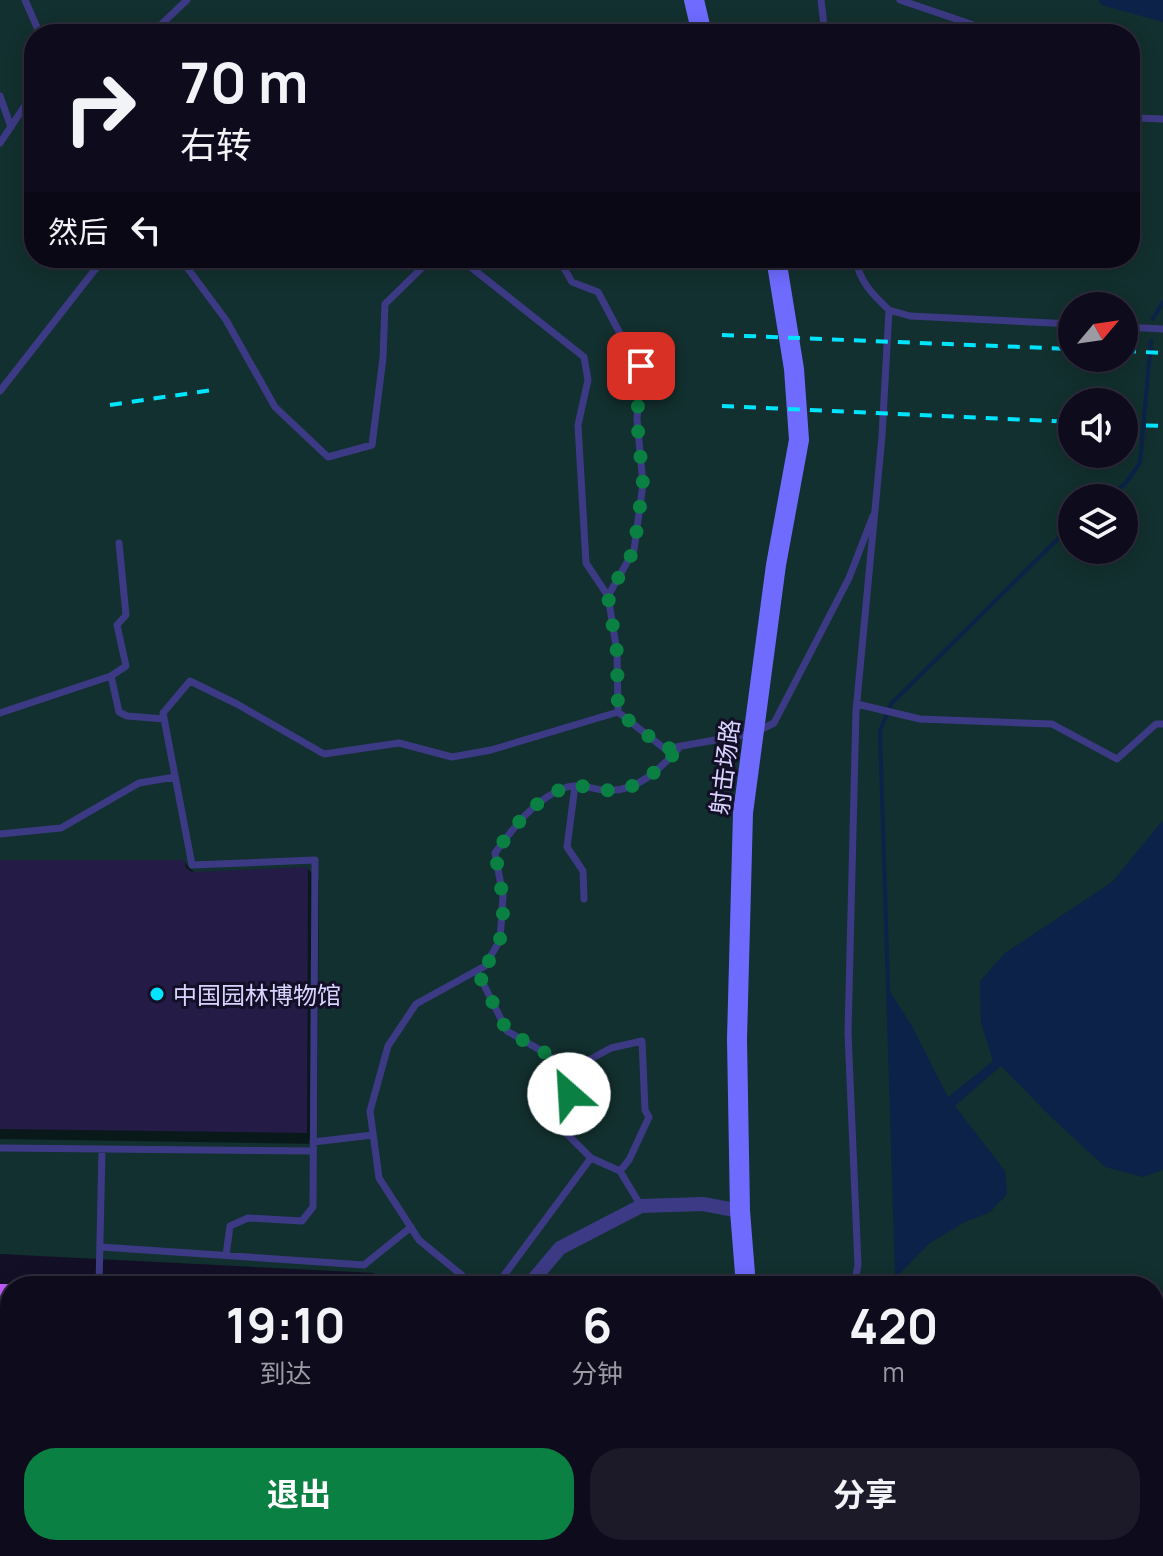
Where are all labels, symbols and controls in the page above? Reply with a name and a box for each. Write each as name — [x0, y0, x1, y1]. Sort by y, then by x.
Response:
text: 70 m — [180, 43, 308, 120]
icon: right — [48, 56, 152, 160]
text: 右转 — [180, 120, 252, 169]
icon: left — [124, 208, 168, 252]
text: 然后 — [48, 211, 108, 252]
north arrow — [1058, 292, 1138, 372]
map controls — [1058, 292, 1138, 564]
pin — [607, 332, 675, 400]
icon: arrive — [619, 344, 663, 388]
button: sound — [1058, 388, 1138, 468]
button: layers — [1058, 484, 1138, 564]
street label: 射击场路 — [702, 717, 746, 817]
place label: 中国园林博物馆 — [173, 978, 341, 1011]
marker: 中国园林博物馆 — [148, 985, 166, 1003]
position arrow — [527, 1052, 611, 1136]
text: 19:10 — [226, 1292, 346, 1357]
text: 6 — [582, 1292, 612, 1357]
text: 420 — [849, 1293, 938, 1358]
text: m — [883, 1354, 905, 1390]
text: 到达 — [260, 1355, 312, 1391]
text: 分钟 — [571, 1355, 623, 1391]
button: 退出 — [24, 1448, 574, 1540]
button: 分享 — [590, 1448, 1140, 1540]

